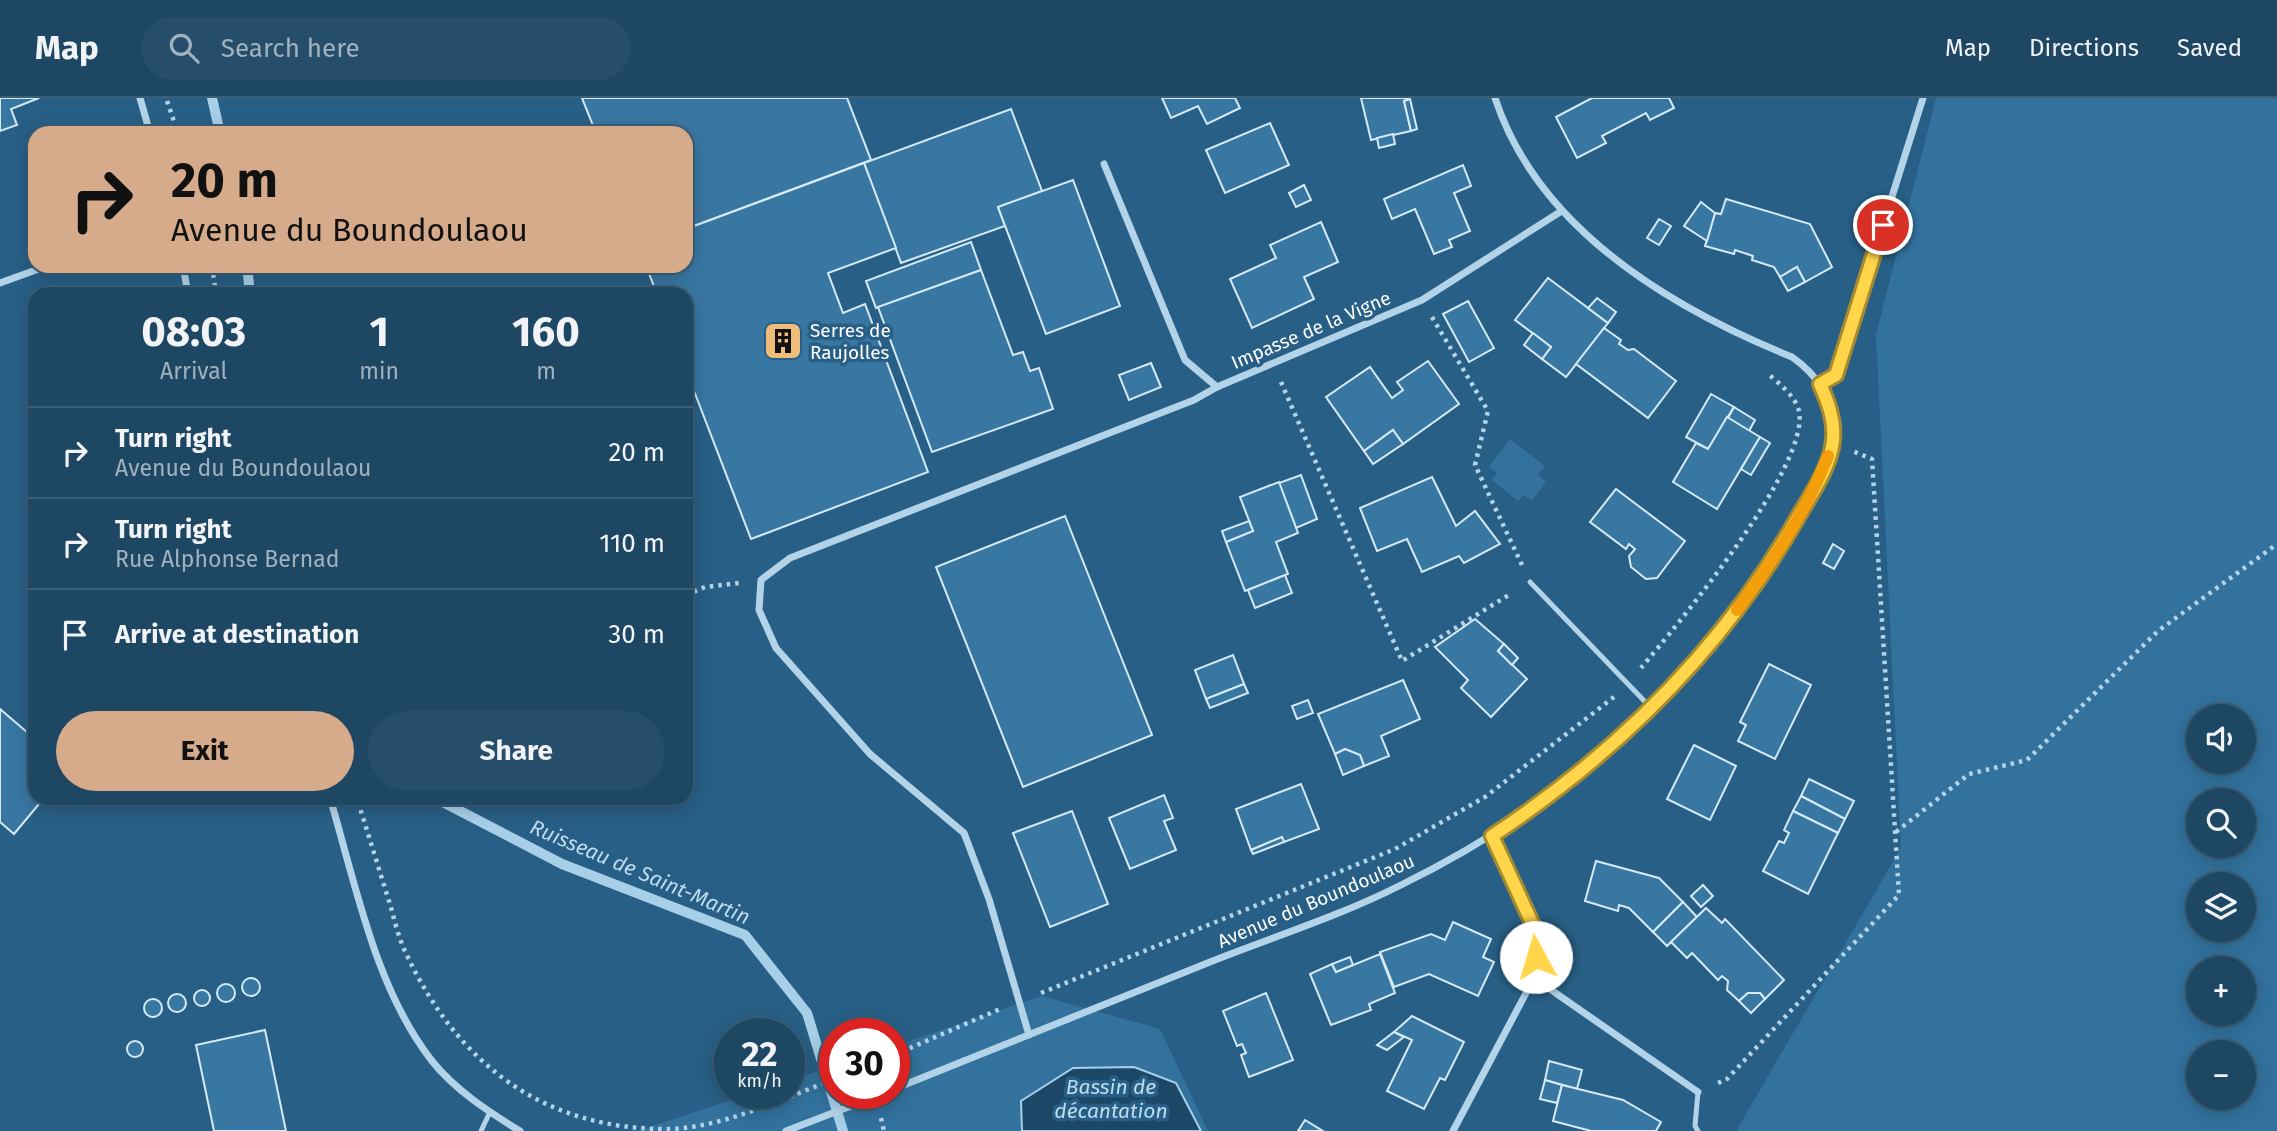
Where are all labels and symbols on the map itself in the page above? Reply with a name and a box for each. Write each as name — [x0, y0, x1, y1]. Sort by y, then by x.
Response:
pin — [1853, 195, 1913, 255]
street label: Impasse de la Vigne — [1228, 286, 1394, 374]
place label: Serres de Raujolles — [810, 319, 891, 364]
building icon: Serres de Raujolles — [762, 320, 804, 362]
water label: Ruisseau de Saint-Martin — [526, 814, 754, 930]
street label: Avenue du Boundoulaou — [1214, 849, 1418, 953]
position arrow — [1499, 920, 1573, 994]
speed limit sign: 30 — [819, 1018, 910, 1109]
water label: Bassin de décantation — [1054, 1074, 1168, 1124]

